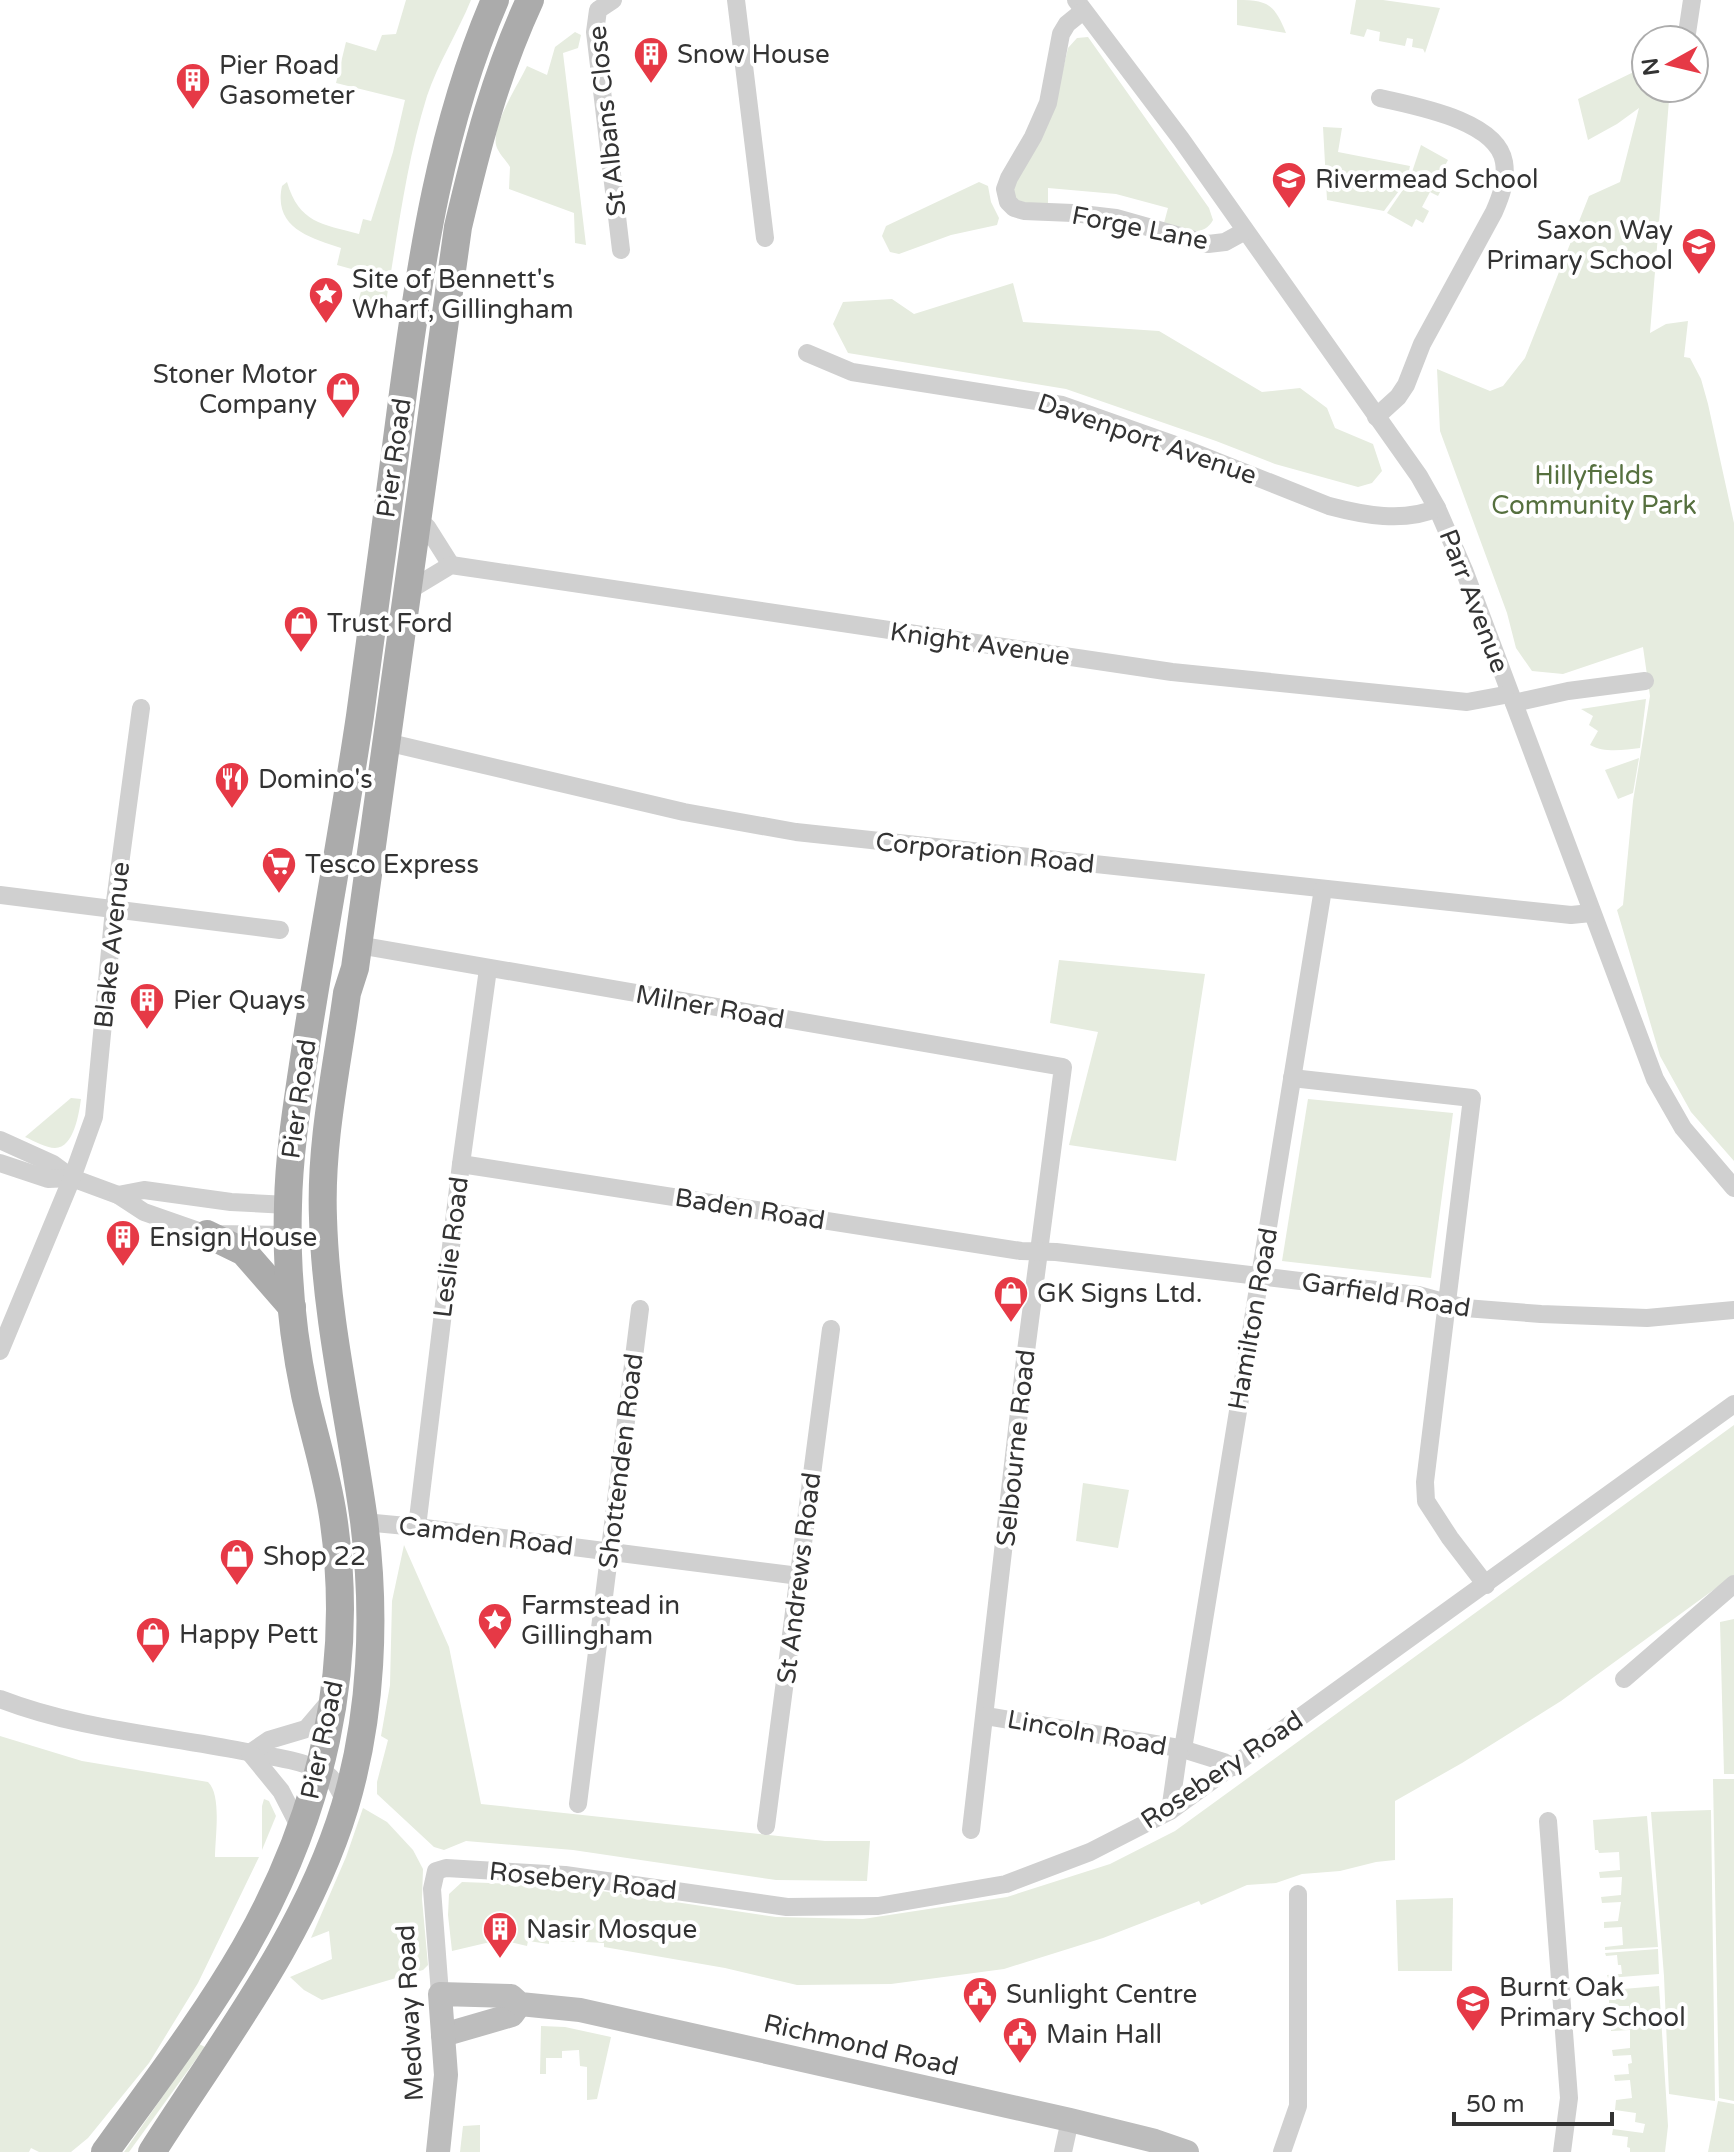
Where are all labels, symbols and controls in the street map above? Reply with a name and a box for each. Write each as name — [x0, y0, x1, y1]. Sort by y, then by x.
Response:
street label: St Albans Close — [582, 24, 632, 218]
north arrow — [1630, 24, 1710, 104]
building icon: Snow House — [632, 35, 670, 85]
place label: Snow House — [677, 39, 830, 70]
place label: Pier Road Gasometer — [219, 50, 355, 111]
text: N — [1637, 56, 1665, 77]
building icon: Pier Road Gasometer — [174, 61, 212, 111]
school or university icon: Rivermead School — [1270, 160, 1308, 210]
place label: Rivermead School — [1315, 164, 1538, 195]
street label: Forge Lane — [1069, 200, 1211, 256]
place label: Saxon Way Primary School — [1486, 215, 1673, 276]
school or university icon: Saxon Way Primary School — [1680, 226, 1718, 276]
place label: Site of Bennett's Wharf, Gillingham — [352, 264, 574, 325]
place icon: Site of Bennett's Wharf, Gillingham — [307, 275, 345, 325]
place label: Stoner Motor Company — [153, 359, 317, 420]
shop icon: Stoner Motor Company — [324, 370, 362, 420]
street label: Davenport Avenue — [1033, 387, 1261, 491]
street label: Pier Road — [370, 396, 418, 520]
park label: Hillyfields Community Park — [1491, 460, 1697, 521]
street label: Parr Avenue — [1432, 525, 1516, 677]
shop icon: Trust Ford — [282, 604, 320, 654]
place label: Trust Ford — [327, 608, 453, 639]
street label: Knight Avenue — [888, 616, 1072, 672]
restaurant icon: Domino's — [213, 760, 251, 810]
place label: Domino's — [258, 764, 373, 795]
street label: Corporation Road — [874, 826, 1096, 880]
supermarket icon: Tesco Express — [260, 845, 298, 895]
place label: Tesco Express — [305, 849, 479, 880]
street label: Blake Avenue — [88, 860, 136, 1030]
street label: Milner Road — [633, 979, 787, 1035]
building icon: Pier Quays — [128, 981, 166, 1031]
place label: Pier Quays — [173, 985, 306, 1016]
street label: Pier Road — [275, 1037, 323, 1161]
street label: Leslie Road — [427, 1175, 475, 1319]
street label: Baden Road — [673, 1182, 827, 1236]
building icon: Ensign House — [104, 1218, 142, 1268]
place label: Ensign House — [149, 1222, 317, 1253]
street label: Hamilton Road — [1222, 1225, 1284, 1413]
street label: Garfield Road — [1299, 1266, 1473, 1324]
shop icon: GK Signs Ltd. — [992, 1274, 1030, 1324]
place label: GK Signs Ltd. — [1037, 1278, 1203, 1309]
street label: Selbourne Road — [990, 1348, 1042, 1548]
street label: Shottenden Road — [592, 1352, 650, 1570]
street label: St Andrews Road — [771, 1470, 827, 1686]
street label: Camden Road — [397, 1510, 575, 1562]
shop icon: Shop 22 — [218, 1537, 256, 1587]
place label: Shop 22 — [263, 1541, 366, 1572]
place label: Farmstead in Gillingham — [521, 1590, 680, 1651]
place icon: Farmstead in Gillingham — [476, 1601, 514, 1651]
shop icon: Happy Pett — [134, 1615, 172, 1665]
place label: Happy Pett — [179, 1619, 318, 1650]
street label: Pier Road — [294, 1678, 350, 1802]
street label: Lincoln Road — [1005, 1704, 1169, 1762]
street label: Rosebery Road — [1135, 1704, 1309, 1836]
street label: Rosebery Road — [488, 1856, 678, 1906]
building icon: Nasir Mosque — [481, 1910, 519, 1960]
place label: Nasir Mosque — [526, 1914, 697, 1945]
street label: Medway Road — [390, 1924, 430, 2102]
place label: Burnt Oak Primary School — [1499, 1972, 1686, 2033]
public building icon: Sunlight Centre — [961, 1975, 999, 2025]
place label: Sunlight Centre — [1006, 1979, 1197, 2010]
school or university icon: Burnt Oak Primary School — [1454, 1983, 1492, 2033]
street label: Richmond Road — [761, 2008, 961, 2082]
public building icon: Main Hall — [1001, 2015, 1039, 2065]
place label: Main Hall — [1046, 2019, 1162, 2050]
scale bar — [1454, 2076, 1612, 2126]
text: 50 m — [1466, 2090, 1524, 2119]

